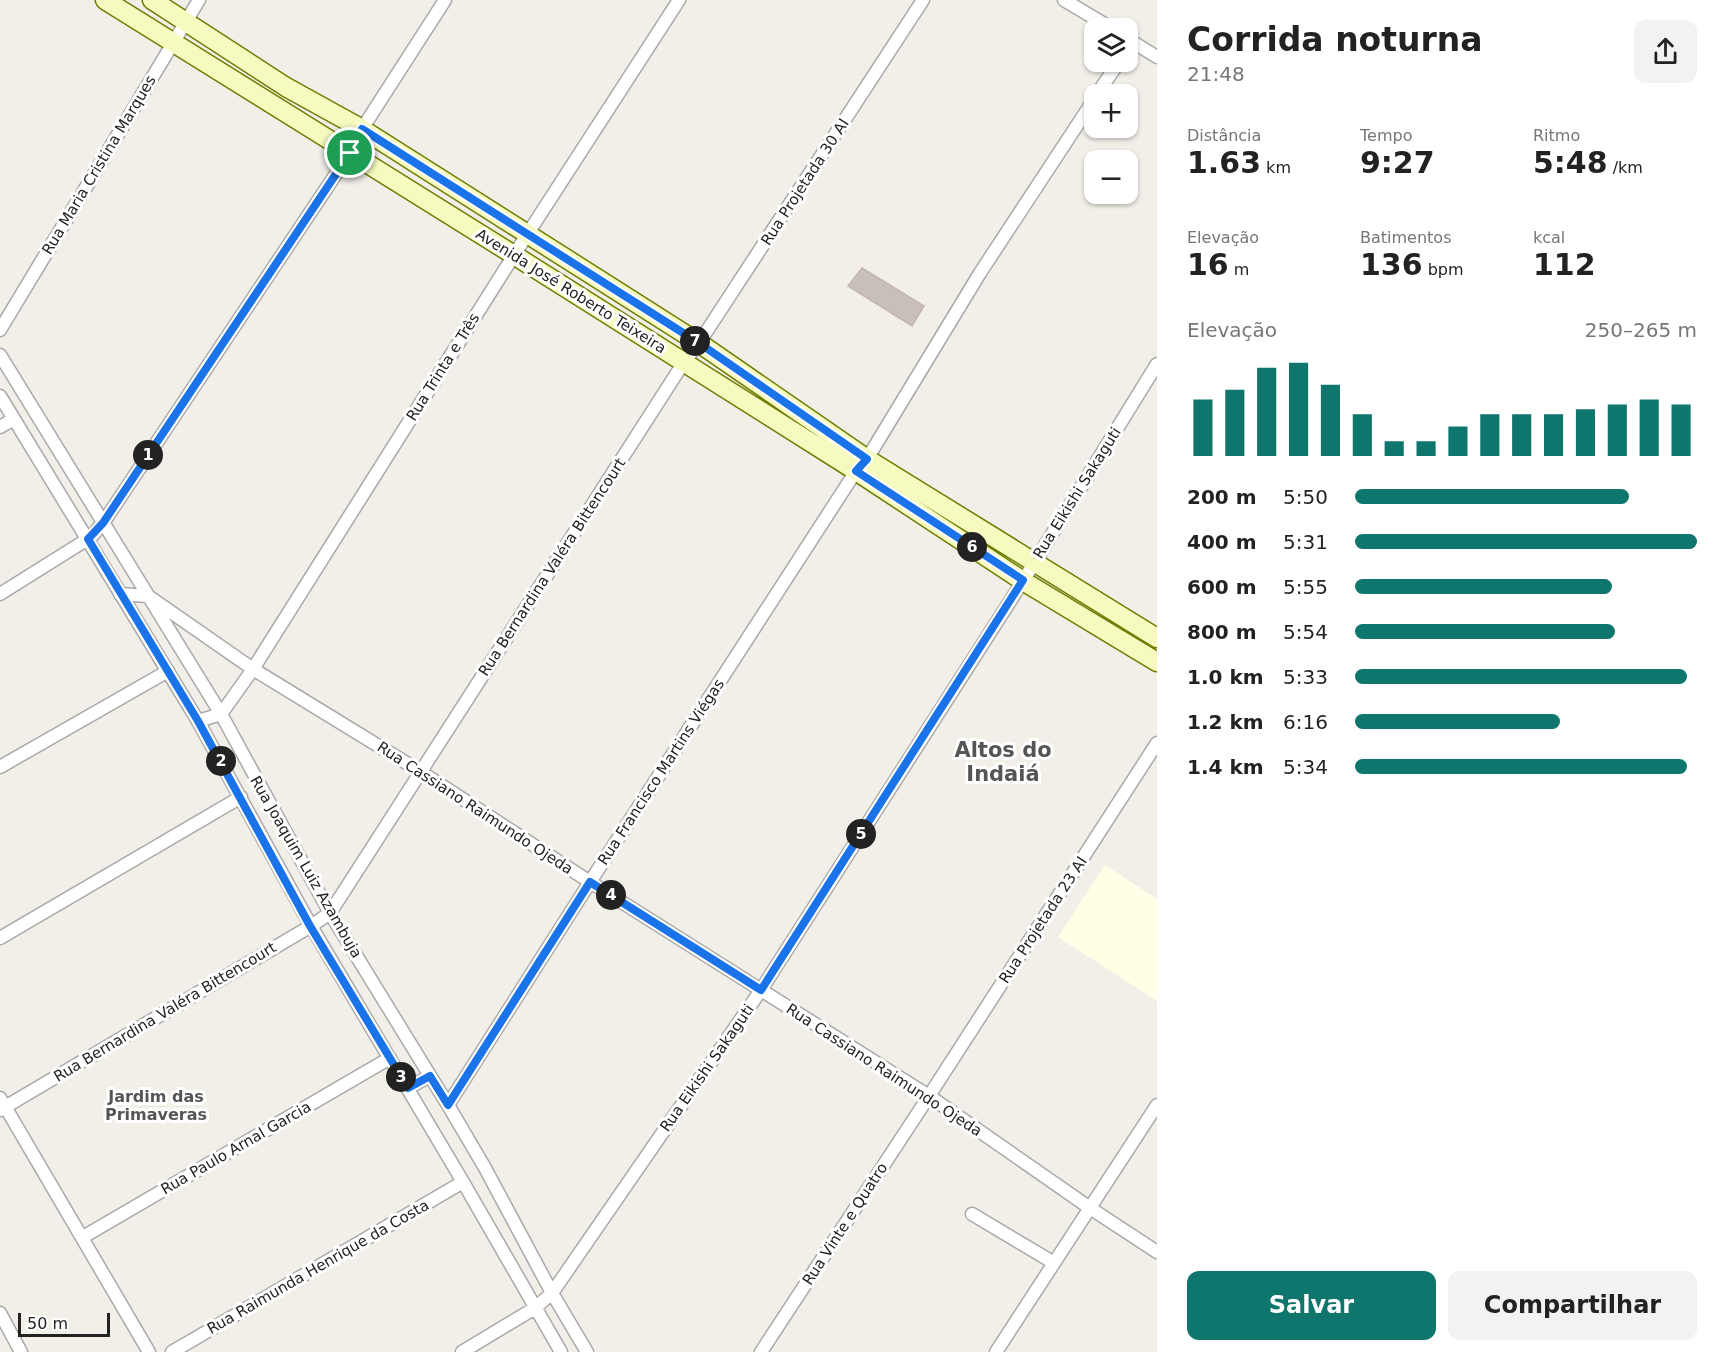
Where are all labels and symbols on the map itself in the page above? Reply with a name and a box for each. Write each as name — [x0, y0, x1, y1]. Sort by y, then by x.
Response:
street label: Rua Maria Cristina Marques — [38, 72, 160, 258]
street label: Rua Projetada 30 AI — [757, 115, 853, 249]
pin — [324, 127, 375, 178]
street label: Avenida José Roberto Teixeira — [473, 225, 669, 357]
street label: Rua Trinta e Três — [403, 310, 484, 424]
pin: 7 — [680, 326, 710, 356]
street label: Rua Eikishi Sakaguti — [1029, 424, 1125, 562]
pin: 1 — [133, 440, 163, 470]
street label: Rua Bernardina Valéra Bittencourt — [475, 455, 629, 679]
pin: 6 — [957, 532, 987, 562]
street label: Rua Francisco Martins Viégas — [594, 675, 728, 868]
street label: Rua Cassiano Raimundo Ojeda — [374, 738, 576, 878]
district label: Altos do Indaiá — [954, 738, 1052, 786]
pin: 2 — [206, 746, 236, 776]
street label: Rua Joaquim Luiz Azambuja — [246, 773, 366, 961]
pin: 5 — [846, 819, 876, 849]
street label: Rua Projetada 23 AI — [995, 853, 1091, 987]
pin: 4 — [596, 880, 626, 910]
street label: Rua Bernardina Valéra Bittencourt — [51, 938, 280, 1086]
street label: Rua Cassiano Raimundo Ojeda — [783, 1000, 985, 1140]
street label: Rua Eikishi Sakaguti — [656, 1001, 758, 1135]
pin: 3 — [386, 1062, 416, 1092]
district label: Jardim das Primaveras — [105, 1087, 207, 1124]
street label: Rua Paulo Arnal Garcia — [158, 1098, 314, 1198]
street label: Rua Vinte e Quatro — [799, 1160, 891, 1288]
street label: Rua Raimunda Henrique da Costa — [204, 1196, 432, 1338]
scale bar — [18, 1310, 110, 1338]

